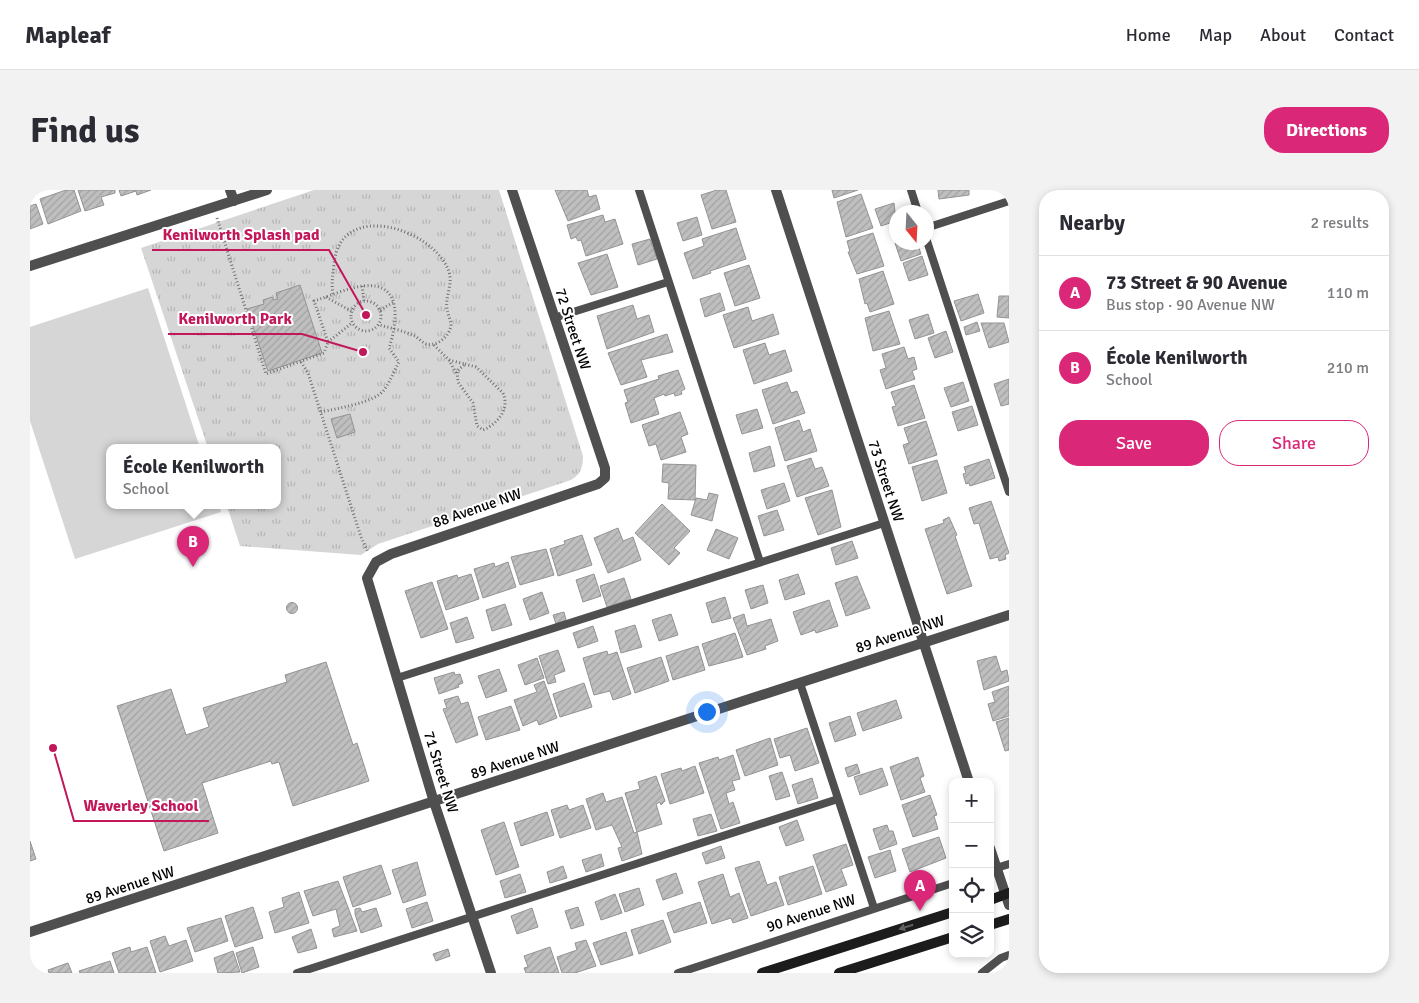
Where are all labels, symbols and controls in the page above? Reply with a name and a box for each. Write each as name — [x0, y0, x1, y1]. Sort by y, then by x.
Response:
text: Mapleaf — [25, 20, 110, 50]
text: Home — [1126, 24, 1171, 46]
text: Map — [1199, 24, 1232, 46]
text: About — [1260, 24, 1306, 46]
text: Contact — [1334, 24, 1394, 46]
button: Directions — [1264, 107, 1389, 153]
text: Find us — [30, 109, 140, 152]
north arrow — [889, 205, 934, 250]
text: Nearby — [1059, 210, 1125, 236]
text: 2 results — [1310, 213, 1369, 233]
callout: Kenilworth Splash pad — [152, 219, 329, 250]
text: Kenilworth Splash pad — [162, 225, 320, 245]
text: 73 Street & 90 Avenue — [1106, 271, 1288, 295]
text: A — [1070, 283, 1080, 303]
text: 110 m — [1327, 283, 1369, 303]
street label: 72 Street NW — [551, 286, 595, 372]
text: Bus stop · 90 Avenue NW — [1106, 295, 1275, 315]
callout: Kenilworth Park — [168, 303, 302, 334]
text: Kenilworth Park — [178, 309, 292, 329]
text: École Kenilworth — [1106, 346, 1248, 370]
text: B — [1070, 358, 1080, 378]
text: 210 m — [1327, 358, 1369, 378]
text: School — [1106, 370, 1152, 390]
button: Save — [1059, 420, 1209, 466]
button: Share — [1219, 420, 1369, 466]
street label: 73 Street NW — [864, 438, 908, 524]
popup — [106, 444, 281, 509]
text: École Kenilworth — [123, 455, 264, 479]
text: School — [123, 479, 169, 499]
street label: 88 Avenue NW — [430, 484, 524, 532]
pin: B — [177, 526, 209, 567]
street label: 89 Avenue NW — [853, 611, 947, 657]
your location — [694, 699, 720, 725]
street label: 71 Street NW — [420, 729, 462, 815]
street label: 89 Avenue NW — [468, 737, 562, 783]
map controls — [949, 778, 994, 958]
button: + — [949, 778, 994, 823]
callout: Waverley School — [74, 790, 209, 821]
text: Waverley School — [84, 796, 198, 816]
button: − — [949, 823, 994, 868]
street label: 89 Avenue NW — [83, 862, 177, 908]
button: locate — [949, 868, 994, 913]
pin: A — [904, 870, 936, 911]
street label: 90 Avenue NW — [764, 890, 858, 936]
button: layers — [949, 913, 994, 958]
one-way arrow — [899, 923, 914, 931]

